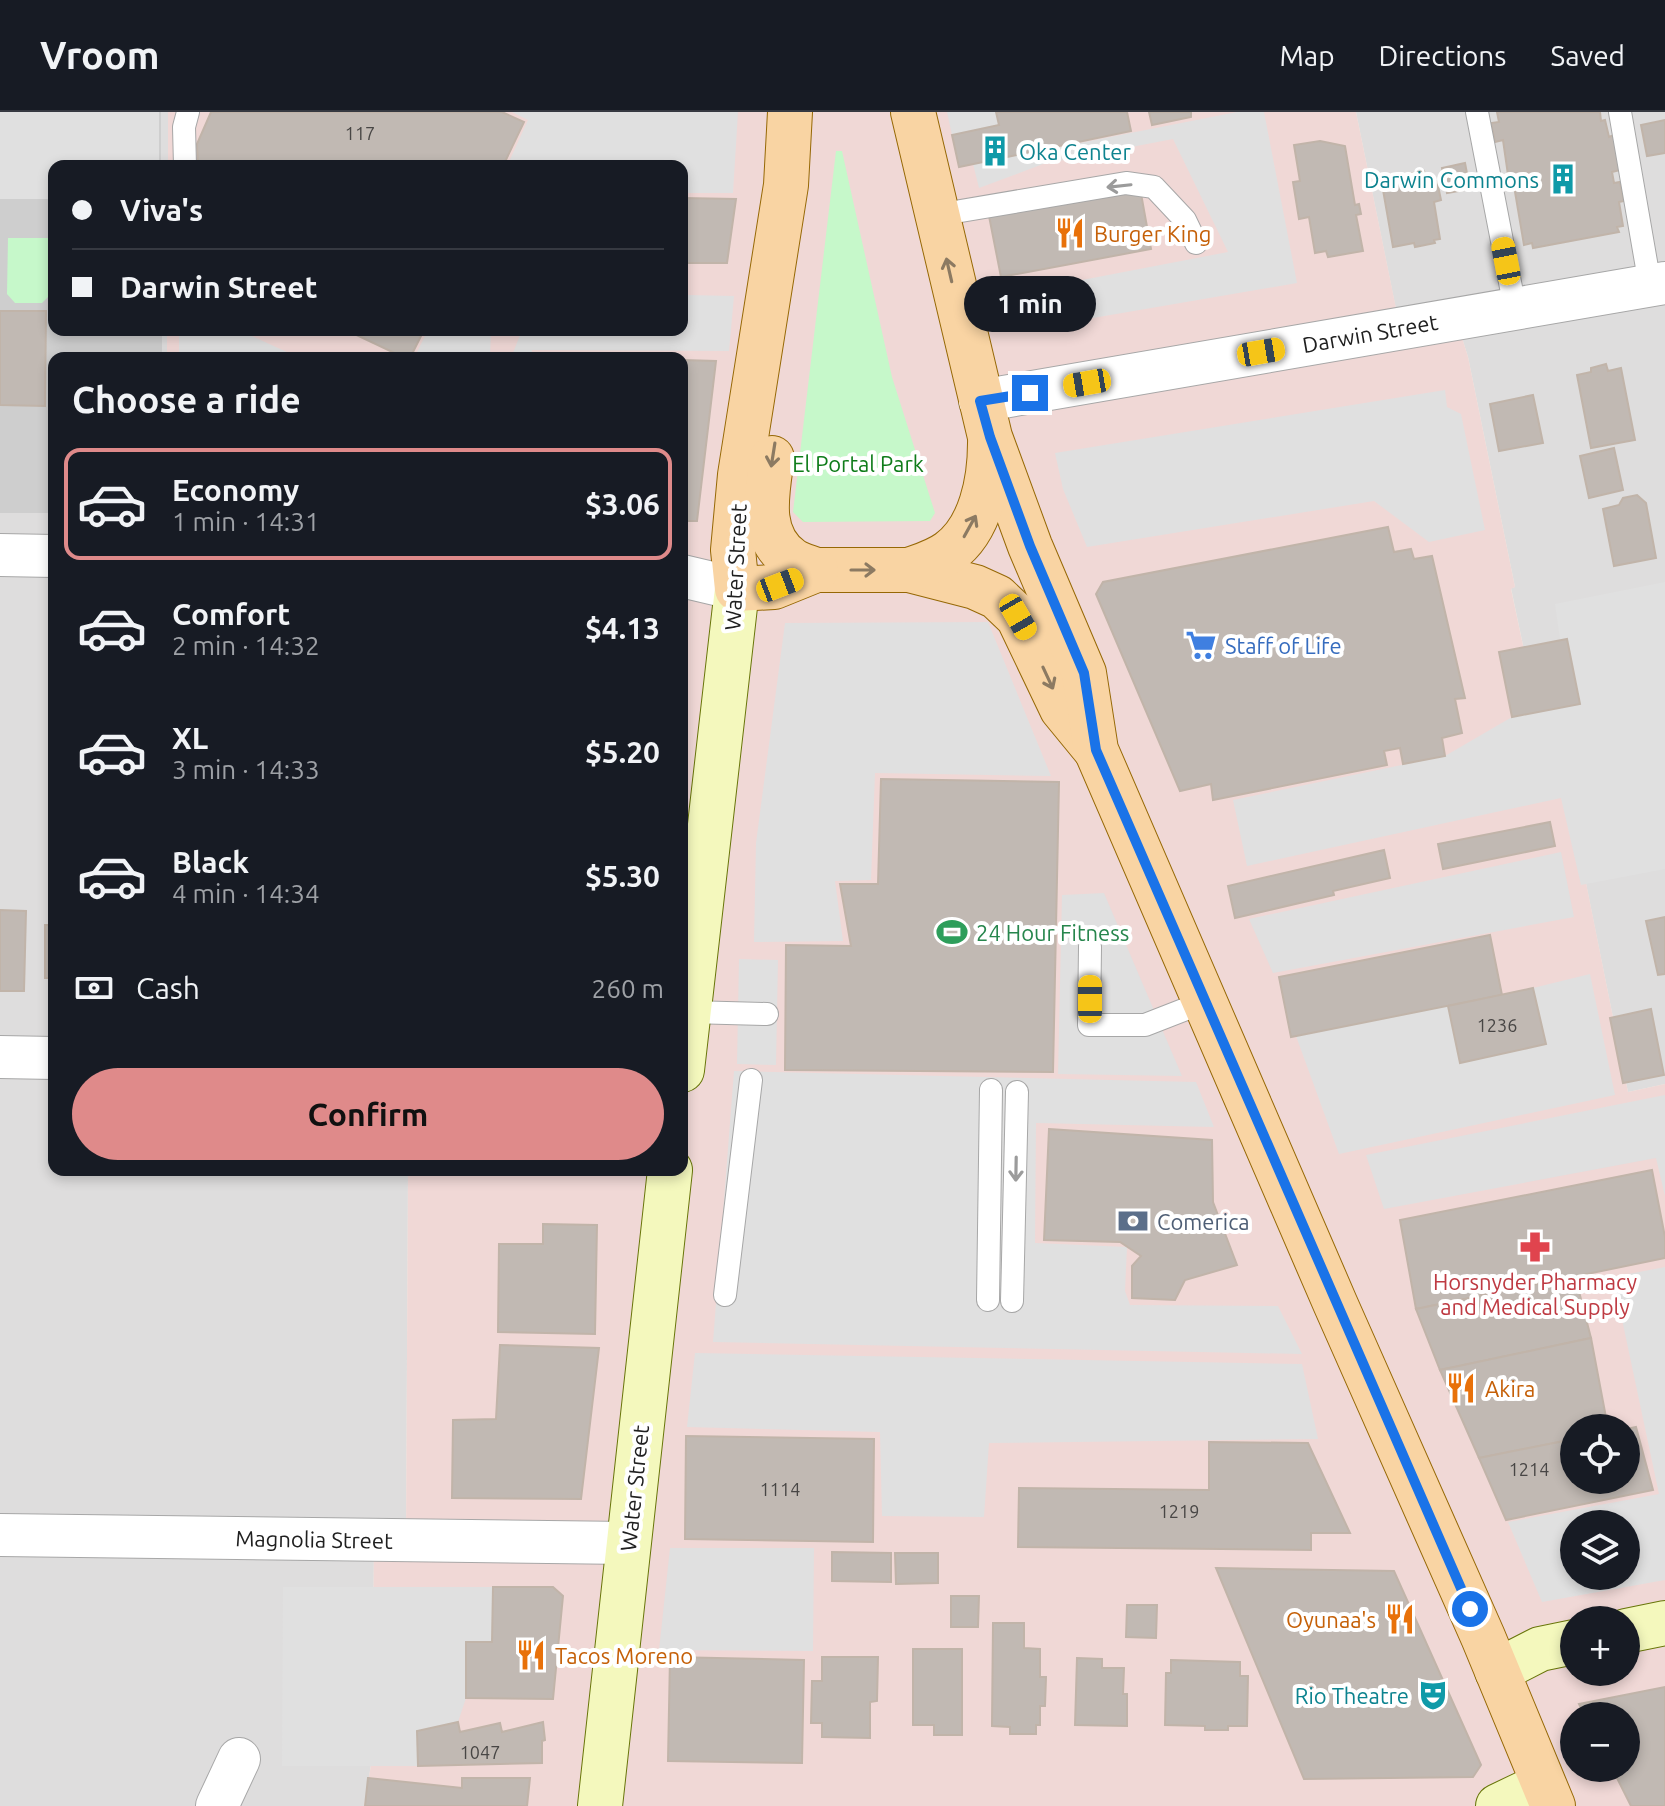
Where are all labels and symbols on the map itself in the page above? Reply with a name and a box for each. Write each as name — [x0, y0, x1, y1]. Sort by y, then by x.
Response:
house number: 117 — [345, 123, 375, 143]
building icon: Oka Center — [978, 134, 1012, 168]
place label: Oka Center — [1019, 139, 1131, 164]
building icon: Darwin Commons — [1546, 162, 1580, 196]
place label: Darwin Commons — [1364, 167, 1539, 192]
one-way arrow — [1106, 178, 1133, 193]
restaurant icon: Burger King — [1053, 216, 1087, 250]
place label: Burger King — [1094, 221, 1211, 246]
car — [1490, 235, 1522, 287]
one-way arrow — [941, 258, 956, 284]
callout: 1 min — [964, 277, 1096, 333]
street label: Darwin Street — [1300, 309, 1440, 357]
car — [1235, 336, 1287, 368]
car — [1061, 367, 1113, 399]
route end — [1012, 375, 1048, 411]
one-way arrow — [764, 442, 779, 467]
park label: El Portal Park — [792, 451, 924, 476]
street label: Water Street — [719, 503, 751, 631]
one-way arrow — [962, 515, 978, 538]
one-way arrow — [849, 562, 876, 578]
car — [753, 565, 807, 605]
car — [996, 590, 1040, 644]
supermarket icon: Staff of Life — [1184, 628, 1218, 662]
place label: Staff of Life — [1225, 633, 1342, 658]
one-way arrow — [1041, 666, 1056, 690]
sports icon: 24 Hour Fitness — [935, 915, 969, 949]
place label: 24 Hour Fitness — [976, 920, 1129, 945]
car — [1078, 975, 1102, 1023]
house number: 1236 — [1477, 1015, 1517, 1035]
one-way arrow — [1008, 1155, 1023, 1182]
bank icon: Comerica — [1116, 1204, 1150, 1238]
place label: Comerica — [1157, 1209, 1250, 1234]
pharmacy icon: Horsnyder Pharmacy and Medical Supply — [1518, 1230, 1552, 1264]
place label: Horsnyder Pharmacy and Medical Supply — [1433, 1269, 1637, 1319]
restaurant icon: Akira — [1444, 1371, 1478, 1405]
place label: Akira — [1485, 1376, 1535, 1401]
street label: Water Street — [615, 1423, 653, 1552]
house number: 1214 — [1509, 1459, 1549, 1479]
house number: 1114 — [760, 1479, 800, 1499]
house number: 1219 — [1159, 1501, 1199, 1521]
street label: Magnolia Street — [235, 1525, 393, 1553]
route start — [1452, 1591, 1488, 1627]
restaurant icon: Oyunaa's — [1383, 1602, 1417, 1636]
place label: Oyunaa's — [1286, 1607, 1376, 1632]
restaurant icon: Tacos Moreno — [514, 1638, 548, 1672]
place label: Tacos Moreno — [555, 1643, 693, 1668]
theatre icon: Rio Theatre — [1416, 1678, 1450, 1712]
place label: Rio Theatre — [1295, 1683, 1409, 1708]
house number: 1047 — [460, 1742, 500, 1762]

